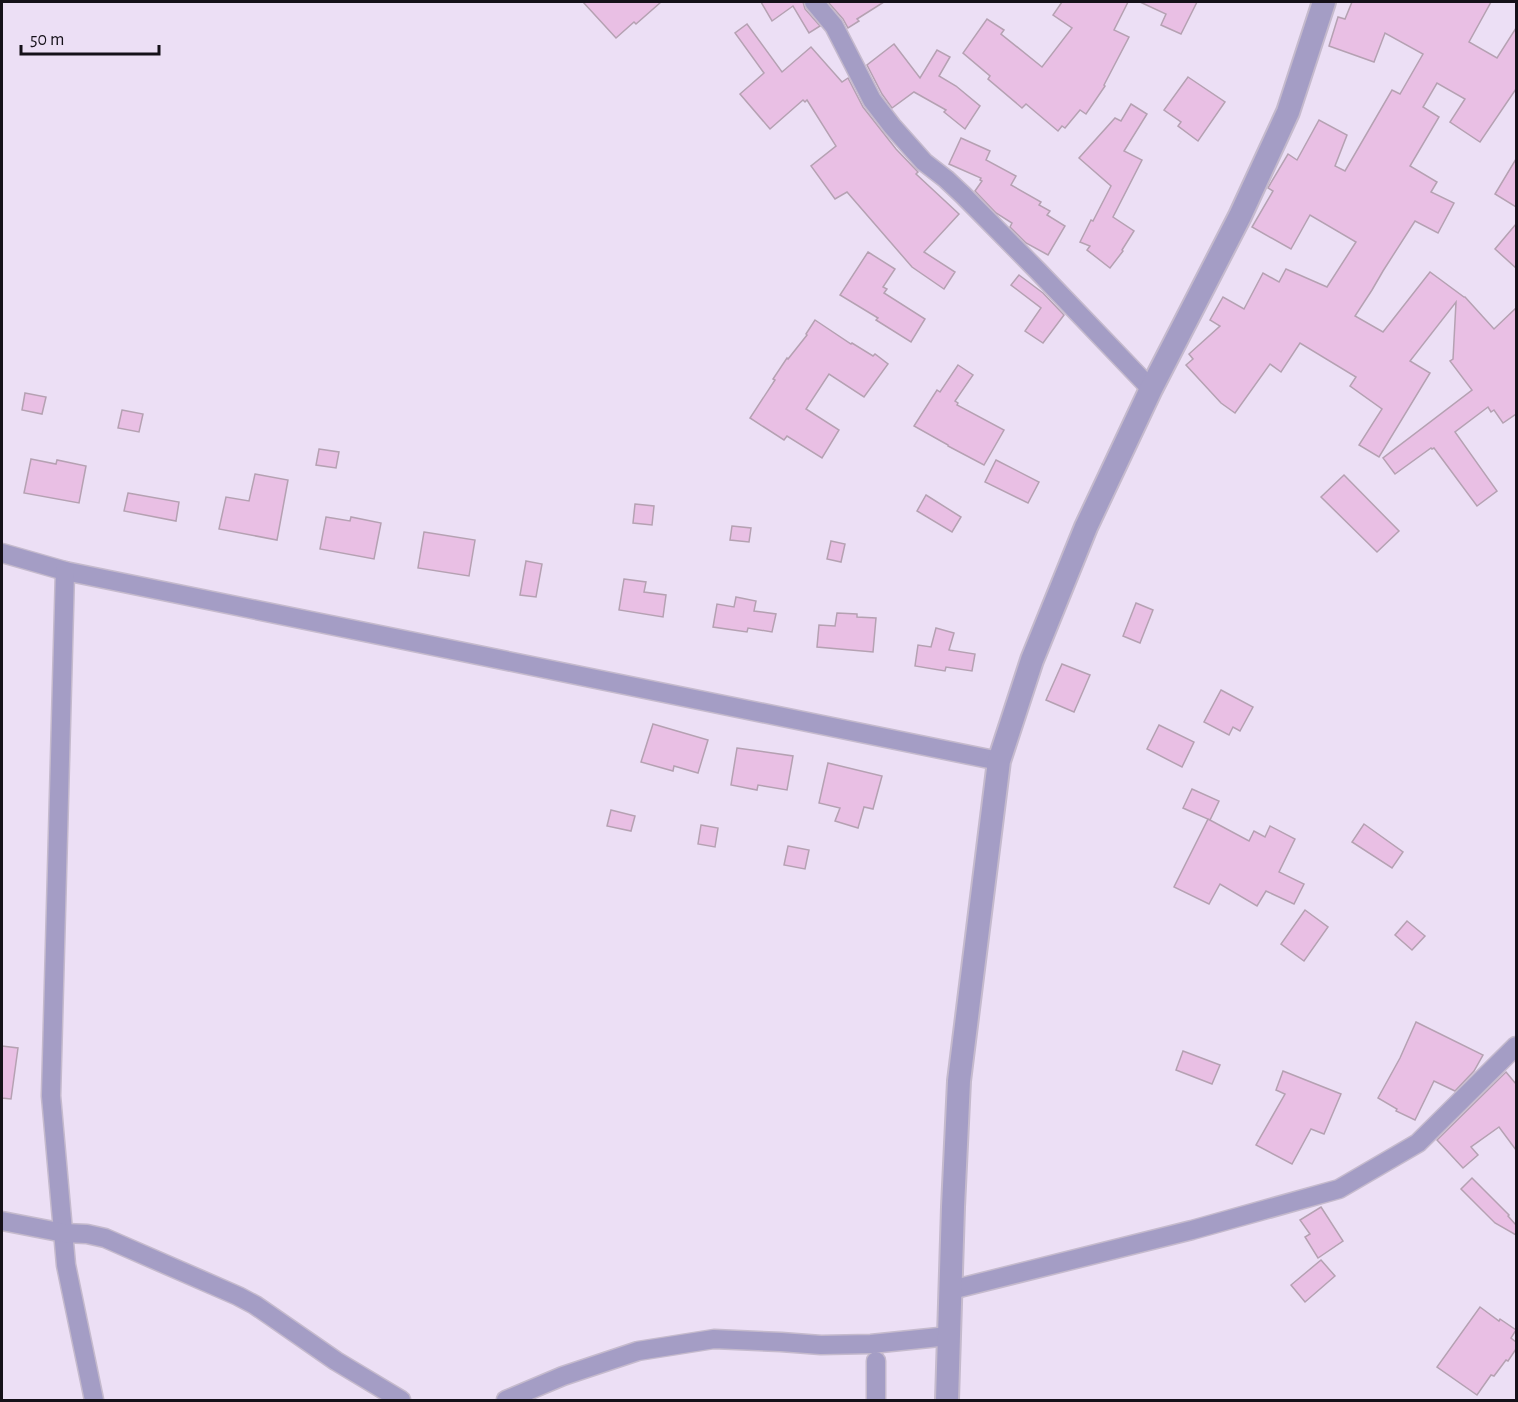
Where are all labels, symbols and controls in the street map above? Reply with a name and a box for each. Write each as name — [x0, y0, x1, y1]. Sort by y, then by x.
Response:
scale bar — [21, 18, 159, 56]
text: 50 m — [30, 31, 64, 49]

